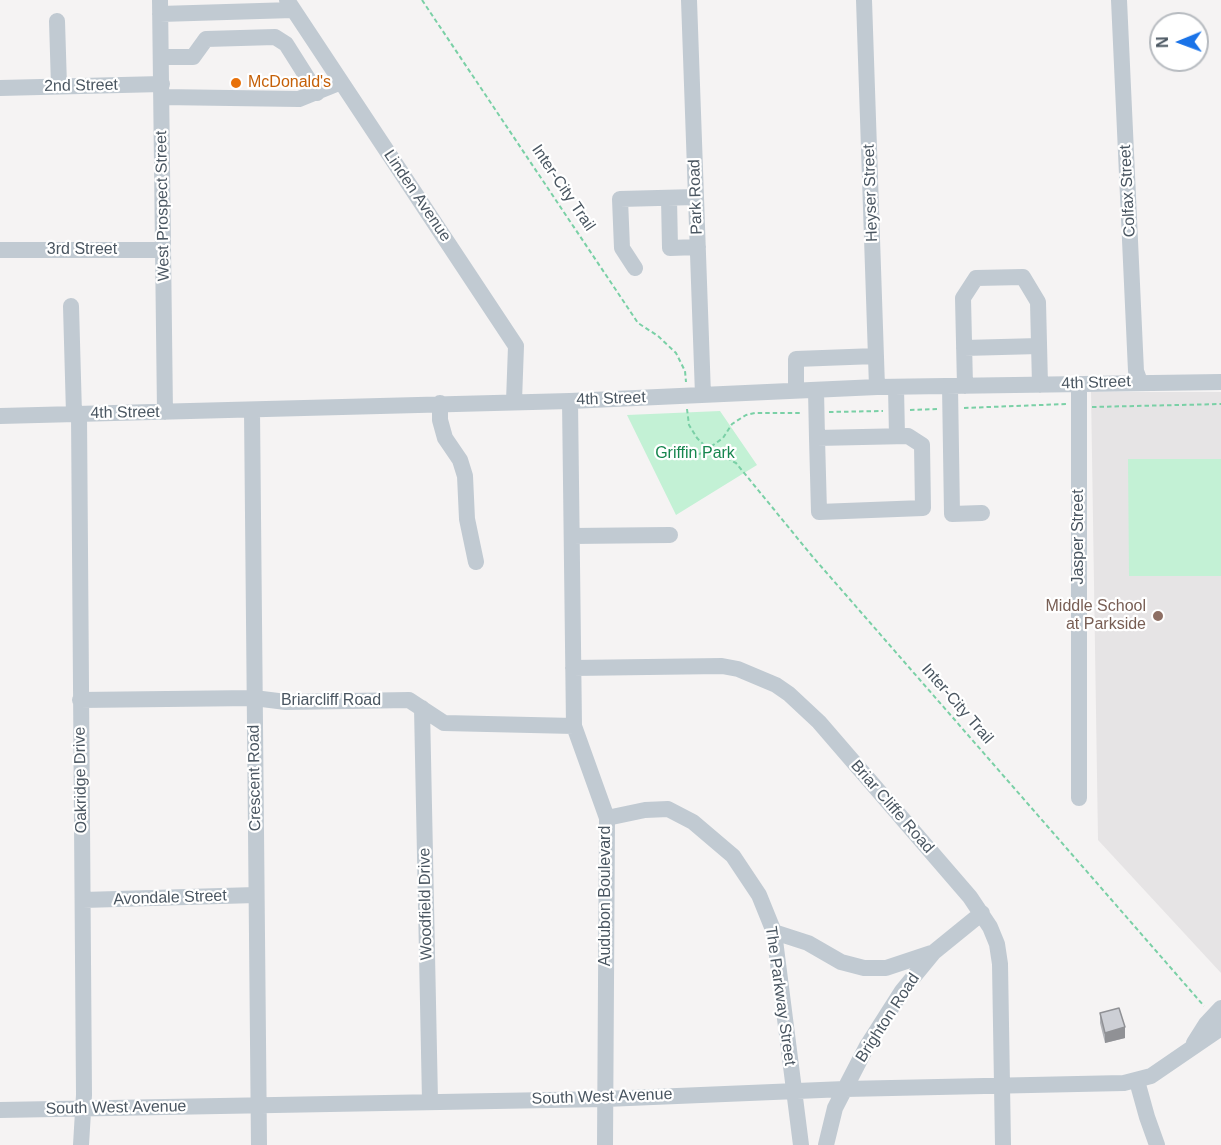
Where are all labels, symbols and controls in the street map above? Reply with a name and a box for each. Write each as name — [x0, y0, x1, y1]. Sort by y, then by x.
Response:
north arrow — [1149, 12, 1209, 72]
text: N — [1154, 36, 1171, 48]
place label: McDonald's — [248, 73, 331, 93]
street label: 2nd Street — [44, 76, 118, 96]
marker: McDonald's — [229, 76, 243, 90]
street label: West Prospect Street — [152, 130, 174, 282]
street label: Inter-City Trail — [527, 141, 599, 235]
street label: Heyser Street — [860, 144, 882, 242]
street label: Colfax Street — [1116, 144, 1140, 238]
street label: Linden Avenue — [379, 146, 455, 246]
street label: Park Road — [685, 159, 707, 235]
street label: 3rd Street — [47, 240, 117, 260]
street label: 4th Street — [1061, 372, 1131, 394]
street label: 4th Street — [576, 388, 646, 410]
street label: 4th Street — [90, 403, 160, 423]
park label: Griffin Park — [655, 444, 735, 464]
street label: Jasper Street — [1069, 489, 1089, 585]
place label: Middle School at Parkside — [1046, 597, 1146, 635]
marker: Middle School at Parkside — [1151, 609, 1165, 623]
street label: Inter-City Trail — [917, 660, 997, 748]
street label: Briarcliff Road — [281, 691, 381, 711]
street label: Crescent Road — [244, 724, 266, 832]
street label: Oakridge Drive — [70, 726, 92, 834]
street label: Briar Cliffe Road — [846, 757, 938, 857]
street label: Audubon Boulevard — [596, 826, 616, 966]
street label: Woodfield Drive — [415, 848, 437, 960]
street label: Avondale Street — [113, 886, 227, 910]
street label: The Parkway Street — [761, 925, 799, 1067]
street label: Brighton Road — [852, 970, 924, 1066]
street label: South West Avenue — [531, 1085, 673, 1109]
street label: South West Avenue — [45, 1097, 187, 1119]

